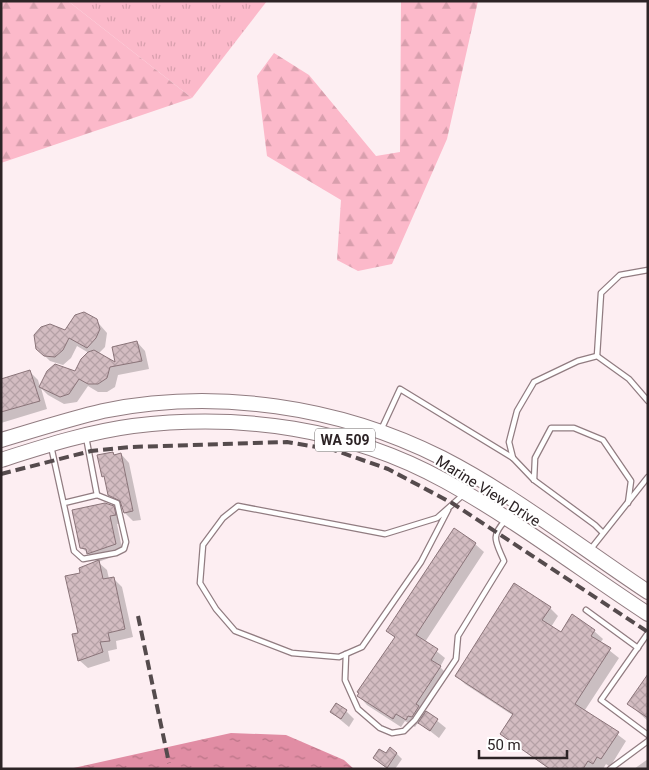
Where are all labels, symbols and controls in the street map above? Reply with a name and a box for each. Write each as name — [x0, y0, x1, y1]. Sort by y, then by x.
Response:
road number: WA 509 — [315, 428, 375, 452]
street label: Marine View Drive — [432, 452, 544, 530]
scale bar — [479, 728, 566, 760]
text: 50 m — [487, 736, 521, 754]

